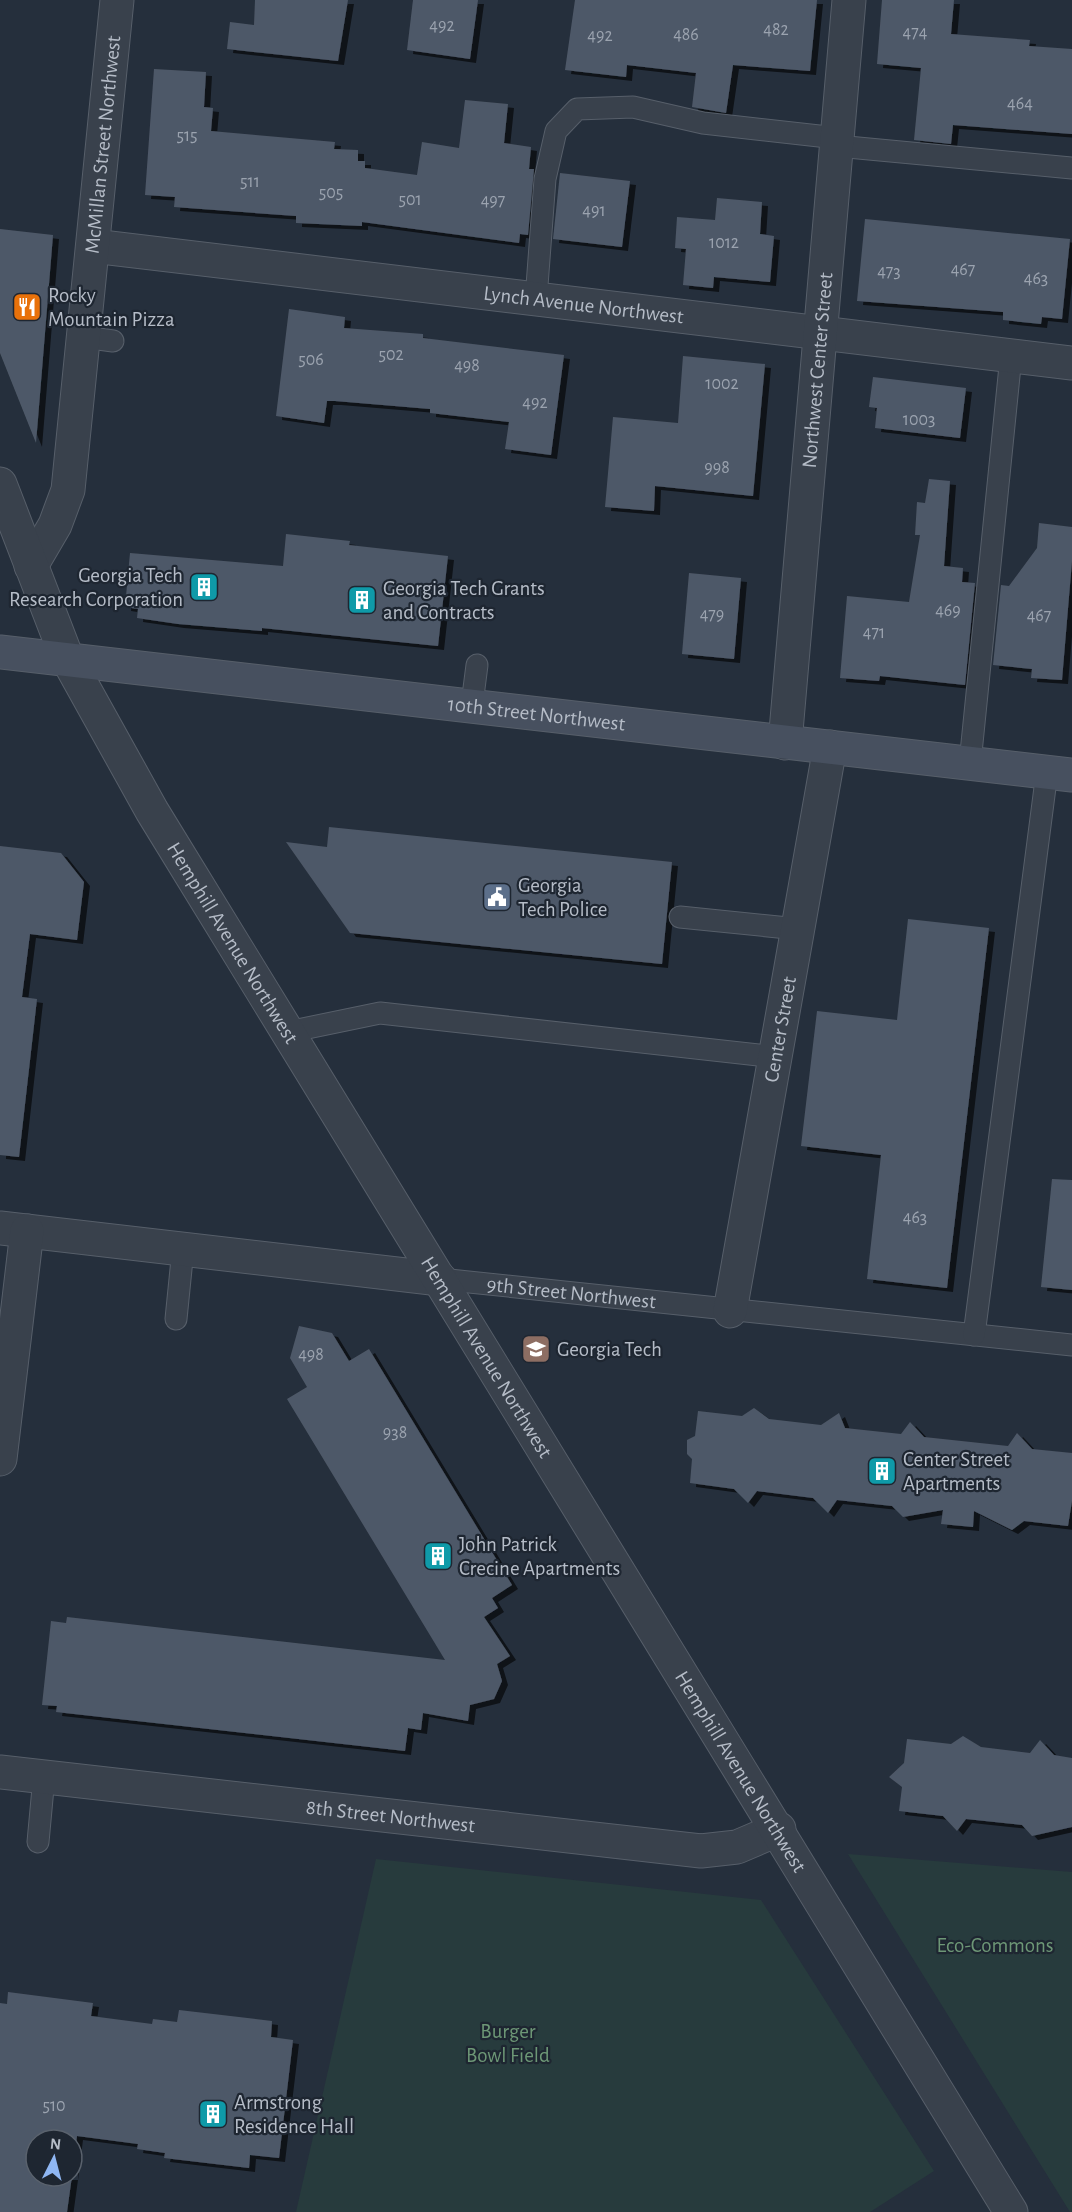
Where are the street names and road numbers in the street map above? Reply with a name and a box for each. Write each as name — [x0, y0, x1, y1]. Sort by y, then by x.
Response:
street label: McMillan Street Northwest — [82, 34, 124, 255]
street label: Northwest Center Street — [799, 271, 837, 469]
street label: Lynch Avenue Northwest — [482, 283, 685, 328]
street label: 10th Street Northwest — [447, 693, 627, 735]
street label: Hemphill Avenue Northwest — [163, 839, 302, 1048]
street label: Center Street — [761, 975, 800, 1084]
street label: Hemphill Avenue Northwest — [417, 1253, 556, 1462]
street label: 9th Street Northwest — [486, 1274, 657, 1313]
street label: Hemphill Avenue Northwest — [671, 1667, 810, 1876]
street label: 8th Street Northwest — [305, 1797, 476, 1837]

